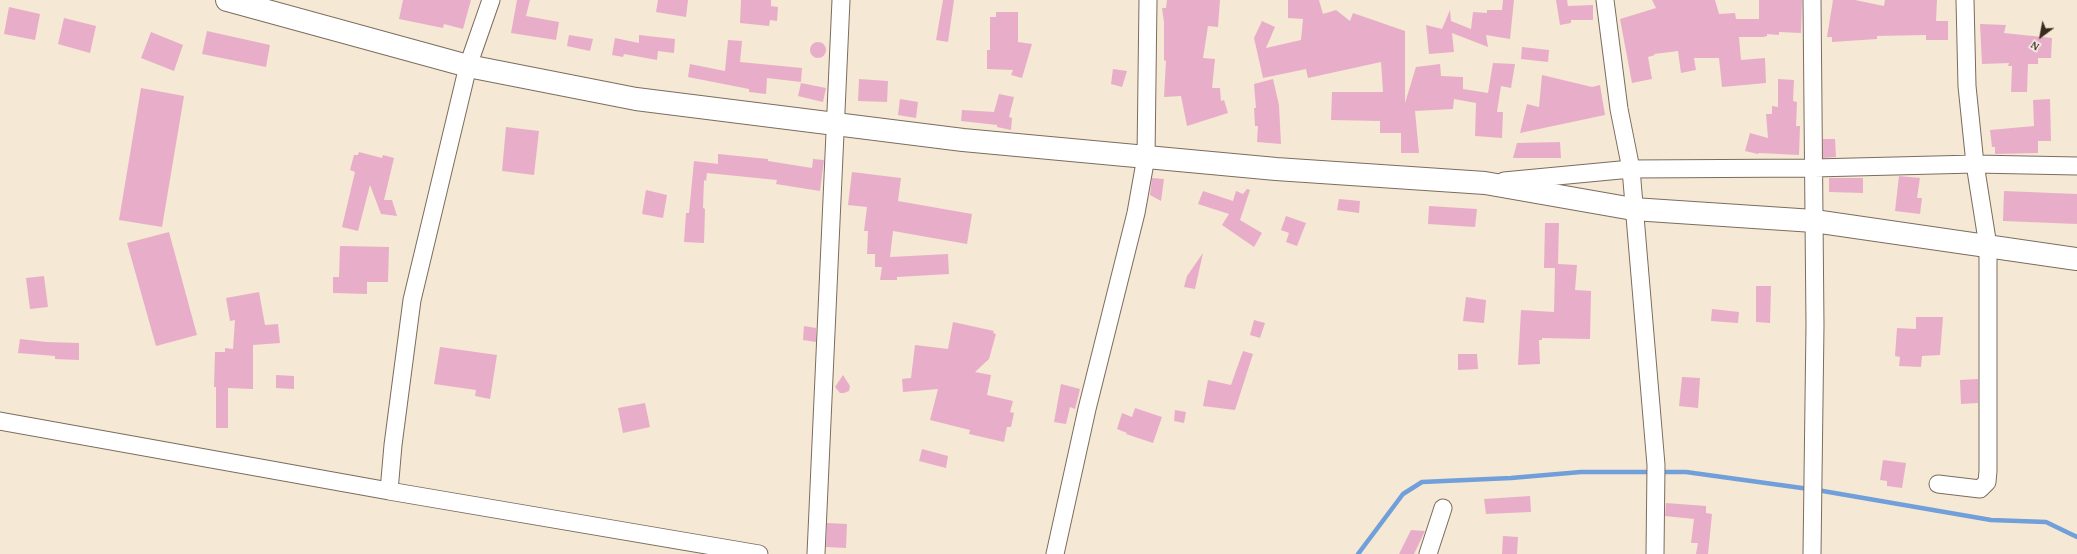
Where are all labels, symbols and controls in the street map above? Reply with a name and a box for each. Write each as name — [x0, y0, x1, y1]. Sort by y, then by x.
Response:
north arrow — [2021, 16, 2061, 56]
text: N — [2027, 37, 2042, 55]

